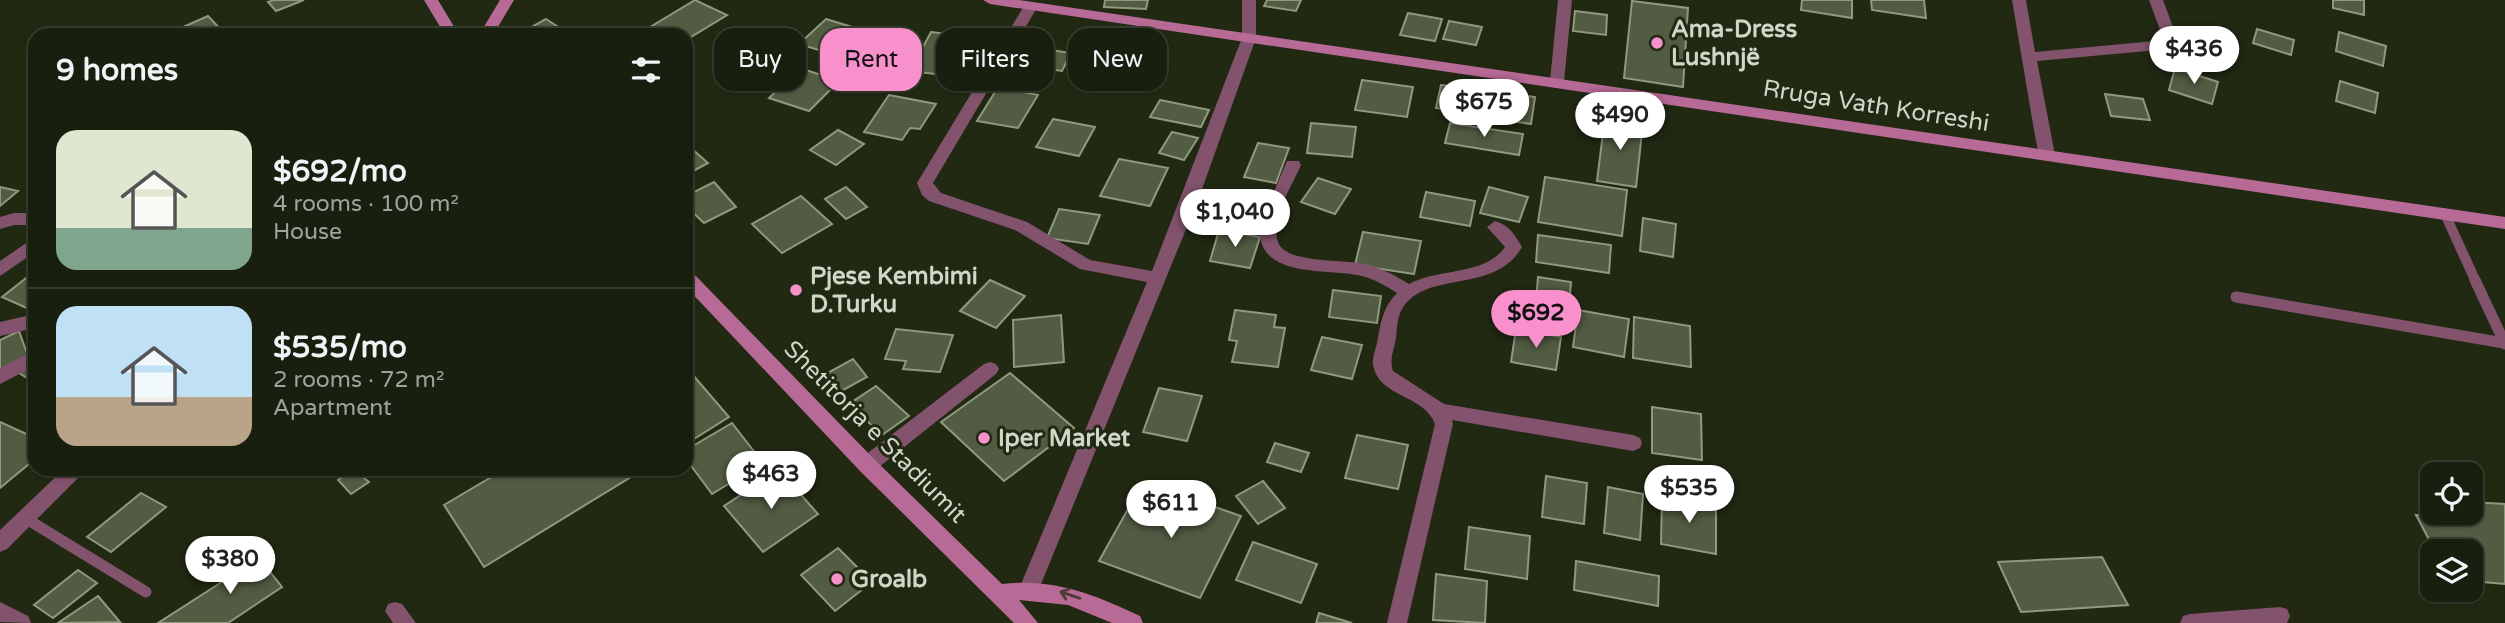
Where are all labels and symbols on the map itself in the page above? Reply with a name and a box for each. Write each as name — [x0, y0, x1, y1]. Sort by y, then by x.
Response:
place label: Ama-Dress Lushnjë — [1671, 15, 1797, 72]
pin: $436 — [2153, 27, 2235, 86]
marker: Ama-Dress Lushnjë — [1649, 35, 1665, 51]
street label: Rruga Vath Korreshi — [1761, 74, 1991, 138]
pin: $675 — [1443, 80, 1525, 139]
pin: $490 — [1579, 92, 1661, 152]
pin: $1,040 — [1178, 190, 1292, 249]
place label: Pjese Kembimi D.Turku — [810, 262, 978, 319]
marker: Pjese Kembimi D.Turku — [788, 282, 804, 298]
pin: $692 — [1495, 290, 1577, 350]
street label: Shetitorja e Stadiumit — [778, 335, 972, 529]
place label: Iper Market — [998, 424, 1131, 453]
marker: Iper Market — [976, 430, 992, 446]
pin: $463 — [730, 452, 812, 511]
pin: $535 — [1648, 466, 1730, 525]
pin: $611 — [1130, 480, 1212, 540]
pin: $380 — [189, 536, 271, 596]
place label: Groalb — [851, 565, 927, 594]
marker: Groalb — [829, 571, 845, 587]
one-way arrow — [1060, 588, 1082, 600]

